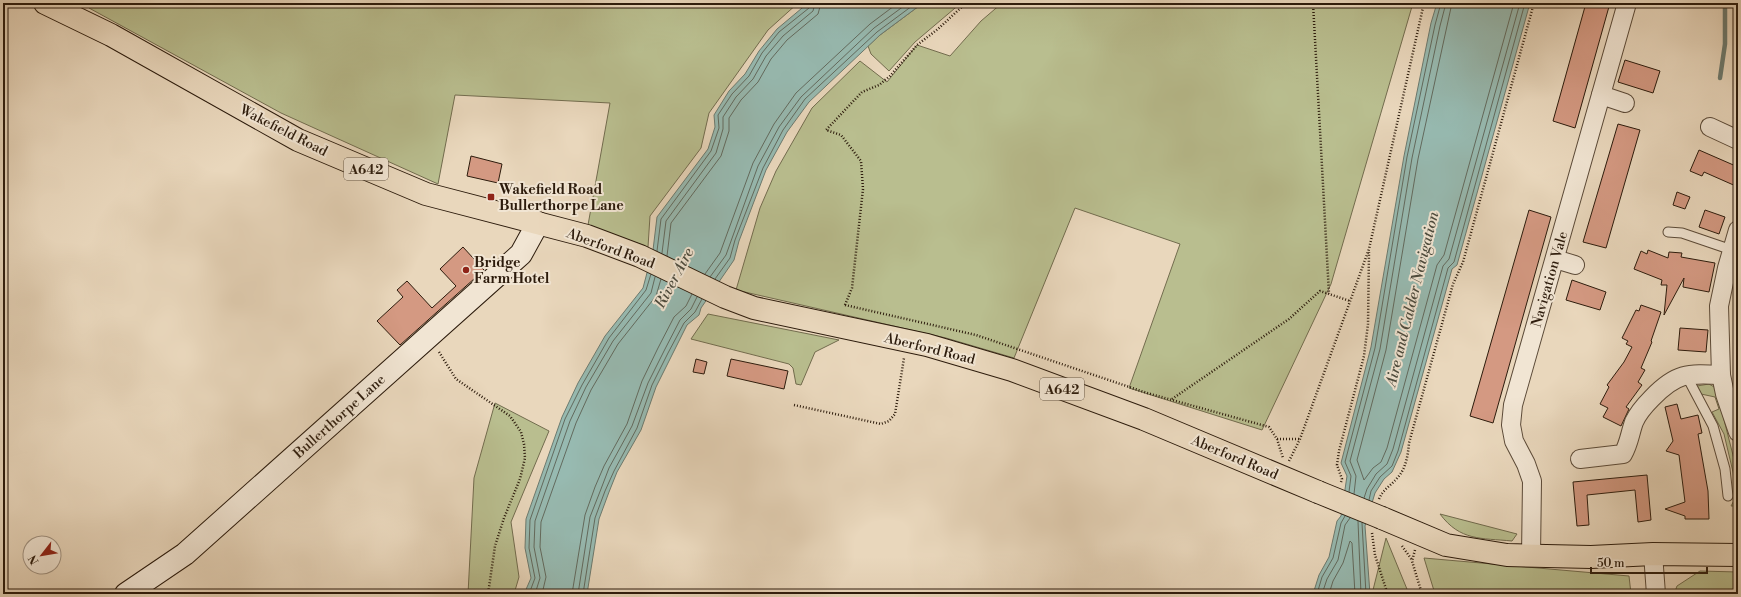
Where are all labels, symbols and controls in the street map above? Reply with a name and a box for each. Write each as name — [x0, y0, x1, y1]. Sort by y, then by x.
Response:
street label: Wakefield Road — [236, 101, 331, 161]
road number: A642 — [344, 158, 388, 180]
place label: Wakefield Road Bullerthorpe Lane — [498, 181, 624, 215]
marker: Wakefield Road Bullerthorpe Lane — [486, 192, 496, 202]
water label: Aire and Calder Navigation — [1381, 209, 1444, 390]
street label: Aberford Road — [563, 224, 657, 273]
street label: Navigation Vale — [1528, 229, 1572, 329]
water label: River Aire — [650, 245, 698, 313]
place label: Bridge Farm Hotel — [474, 254, 550, 288]
marker: Bridge Farm Hotel — [461, 265, 471, 275]
street label: Aberford Road — [882, 329, 977, 369]
street label: Bullerthorpe Lane — [289, 371, 389, 463]
road number: A642 — [1040, 378, 1084, 400]
street label: Aberford Road — [1188, 431, 1281, 484]
north arrow — [22, 535, 62, 575]
scale bar — [1591, 549, 1707, 575]
text: N — [26, 552, 43, 567]
text: 50 m — [1597, 556, 1625, 571]

